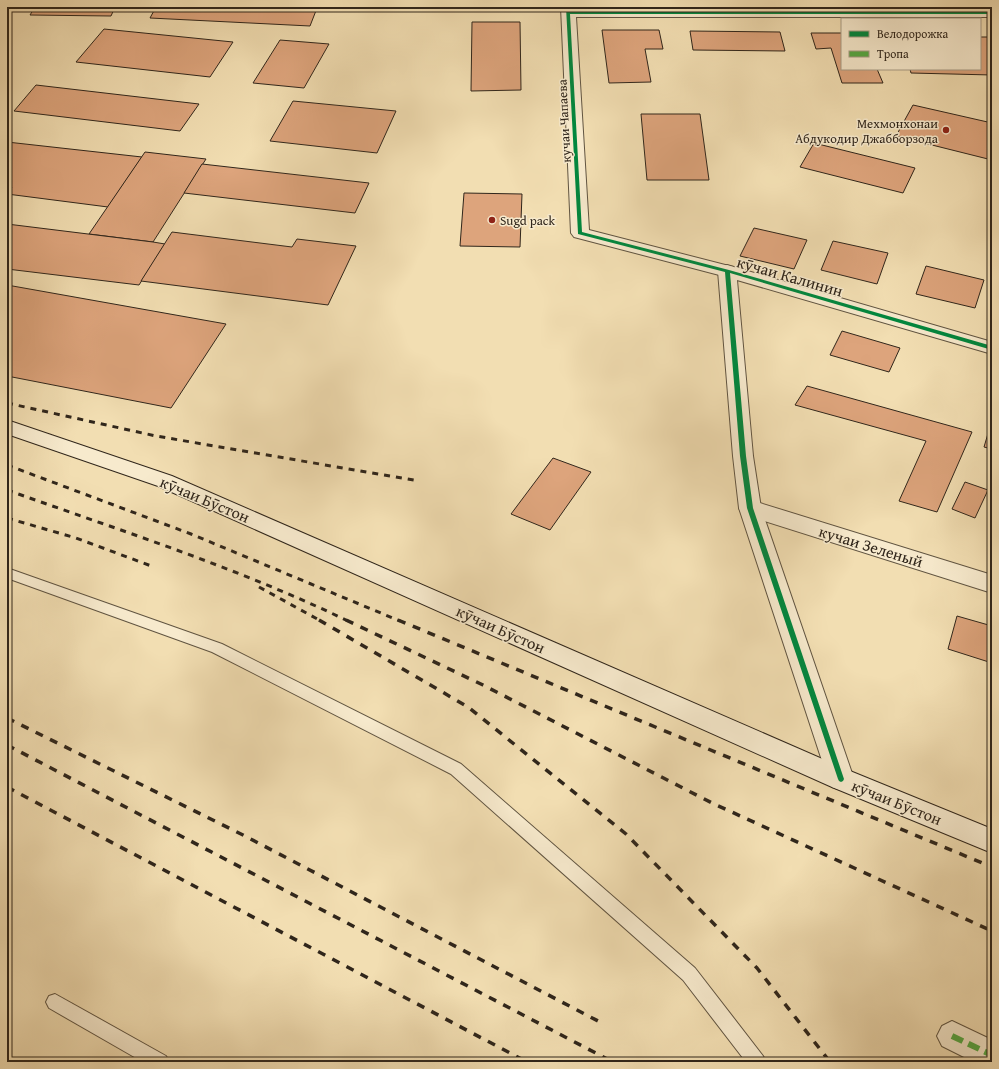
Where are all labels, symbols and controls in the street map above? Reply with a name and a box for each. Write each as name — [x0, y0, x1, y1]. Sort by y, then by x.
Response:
legend — [841, 18, 981, 70]
text: Велодорожка — [877, 25, 948, 42]
text: Тропа — [877, 45, 909, 62]
street label: кучаи Чапаева — [552, 78, 576, 163]
place label: Мехмонхонаи Абдукодир Джабборзода — [795, 114, 939, 148]
marker: Мехмонхонаи Абдукодир Джабборзода — [941, 125, 951, 135]
place label: Sugd pack — [500, 211, 555, 230]
marker: Sugd pack — [487, 215, 497, 225]
street label: кӯчаи Калинин — [734, 249, 846, 303]
street label: кӯчаи Бӯстон — [156, 469, 254, 529]
street label: кучаи Зеленый — [816, 519, 927, 573]
street label: кӯчаи Бӯстон — [453, 599, 549, 659]
street label: кӯчаи Бӯстон — [848, 773, 946, 831]

